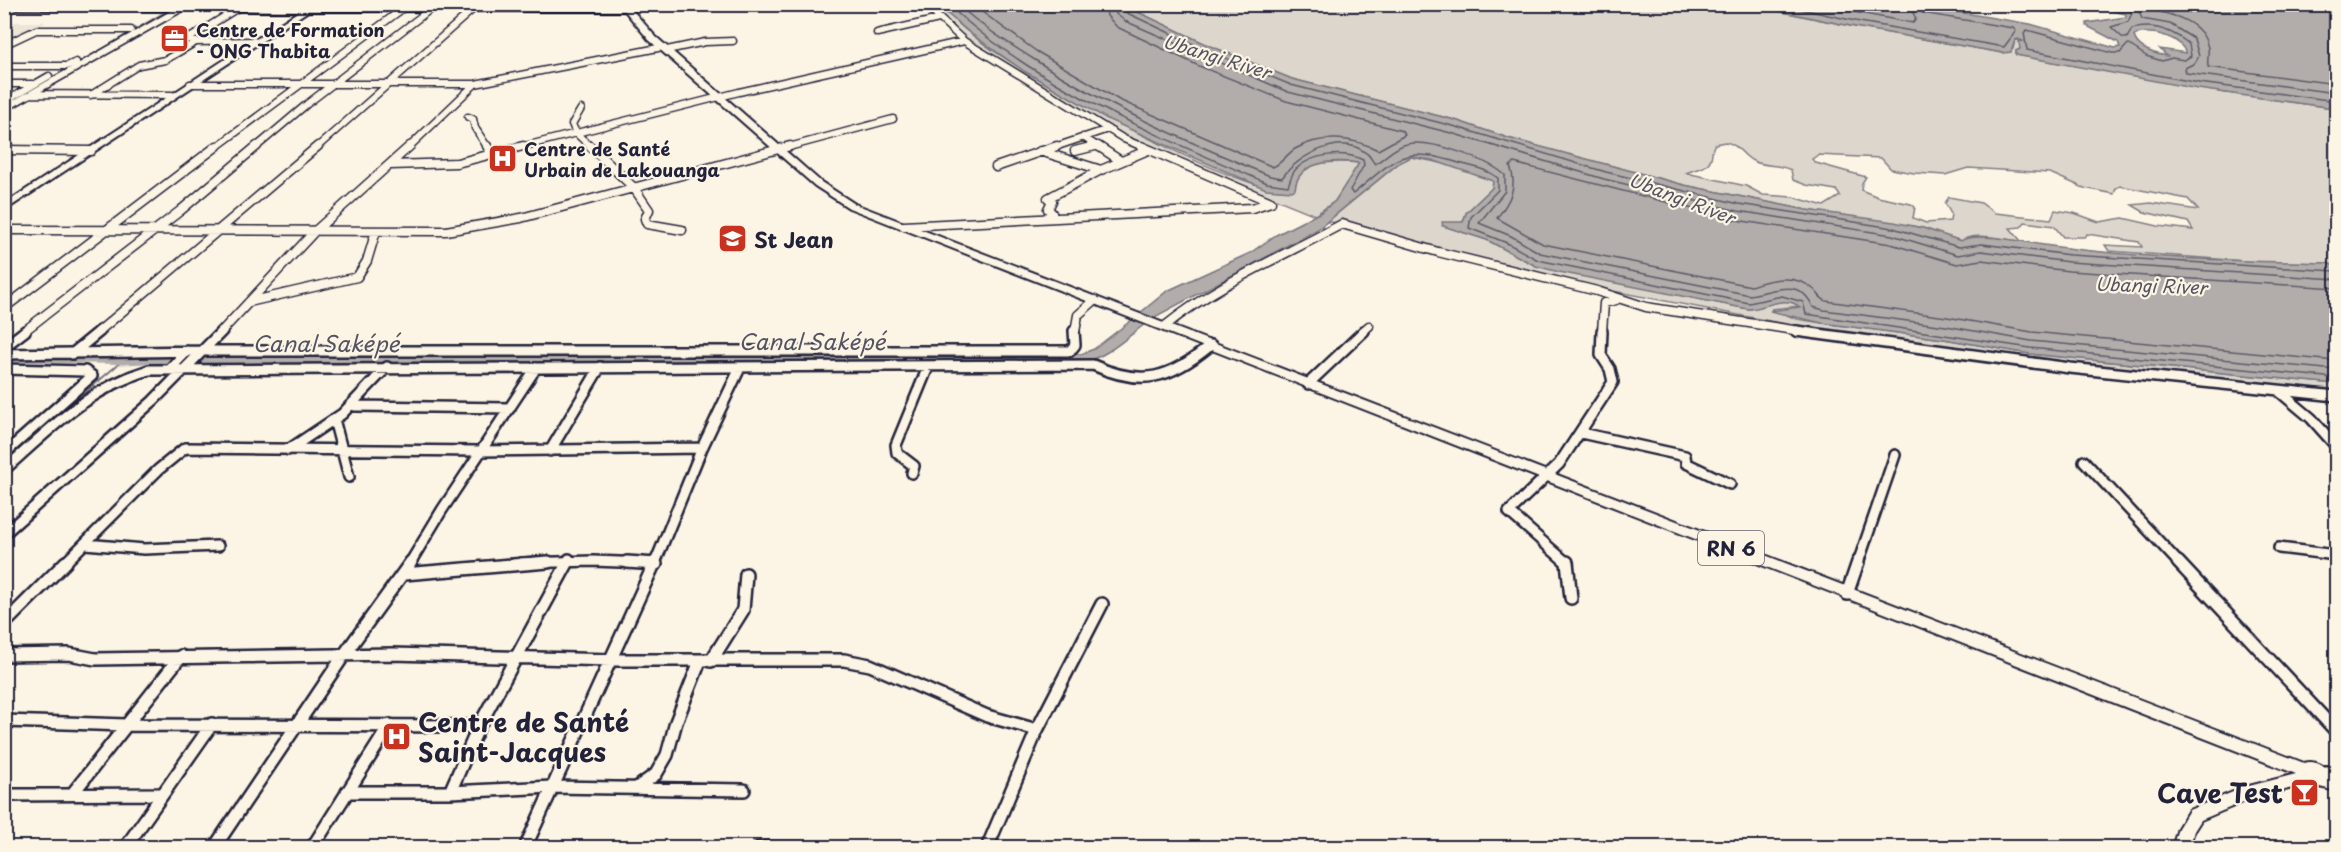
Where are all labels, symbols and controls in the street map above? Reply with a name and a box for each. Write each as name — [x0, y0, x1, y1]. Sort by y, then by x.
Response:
place label: Centre de Formation - ONG Thabita — [196, 16, 385, 64]
office icon: Centre de Formation - ONG Thabita — [159, 23, 191, 55]
water label: Ubangi River — [1160, 27, 1277, 86]
place label: Centre de Santé Urbain de Lakouanga — [524, 135, 720, 183]
hospital icon: Centre de Santé Urbain de Lakouanga — [487, 142, 519, 174]
water label: Ubangi River — [1625, 165, 1741, 232]
school or university icon: St Jean — [717, 223, 749, 255]
place label: St Jean — [754, 223, 834, 255]
water label: Ubangi River — [2095, 270, 2210, 301]
water label: Canal Saképé — [739, 324, 888, 357]
water label: Canal Saképé — [253, 326, 402, 359]
road number: RN 6 — [1698, 531, 1764, 565]
place label: Centre de Santé Saint-Jacques — [418, 702, 629, 771]
hospital icon: Centre de Santé Saint-Jacques — [381, 720, 413, 752]
place label: Cave Test — [2157, 773, 2283, 812]
bar icon: Cave Test — [2288, 776, 2320, 808]

